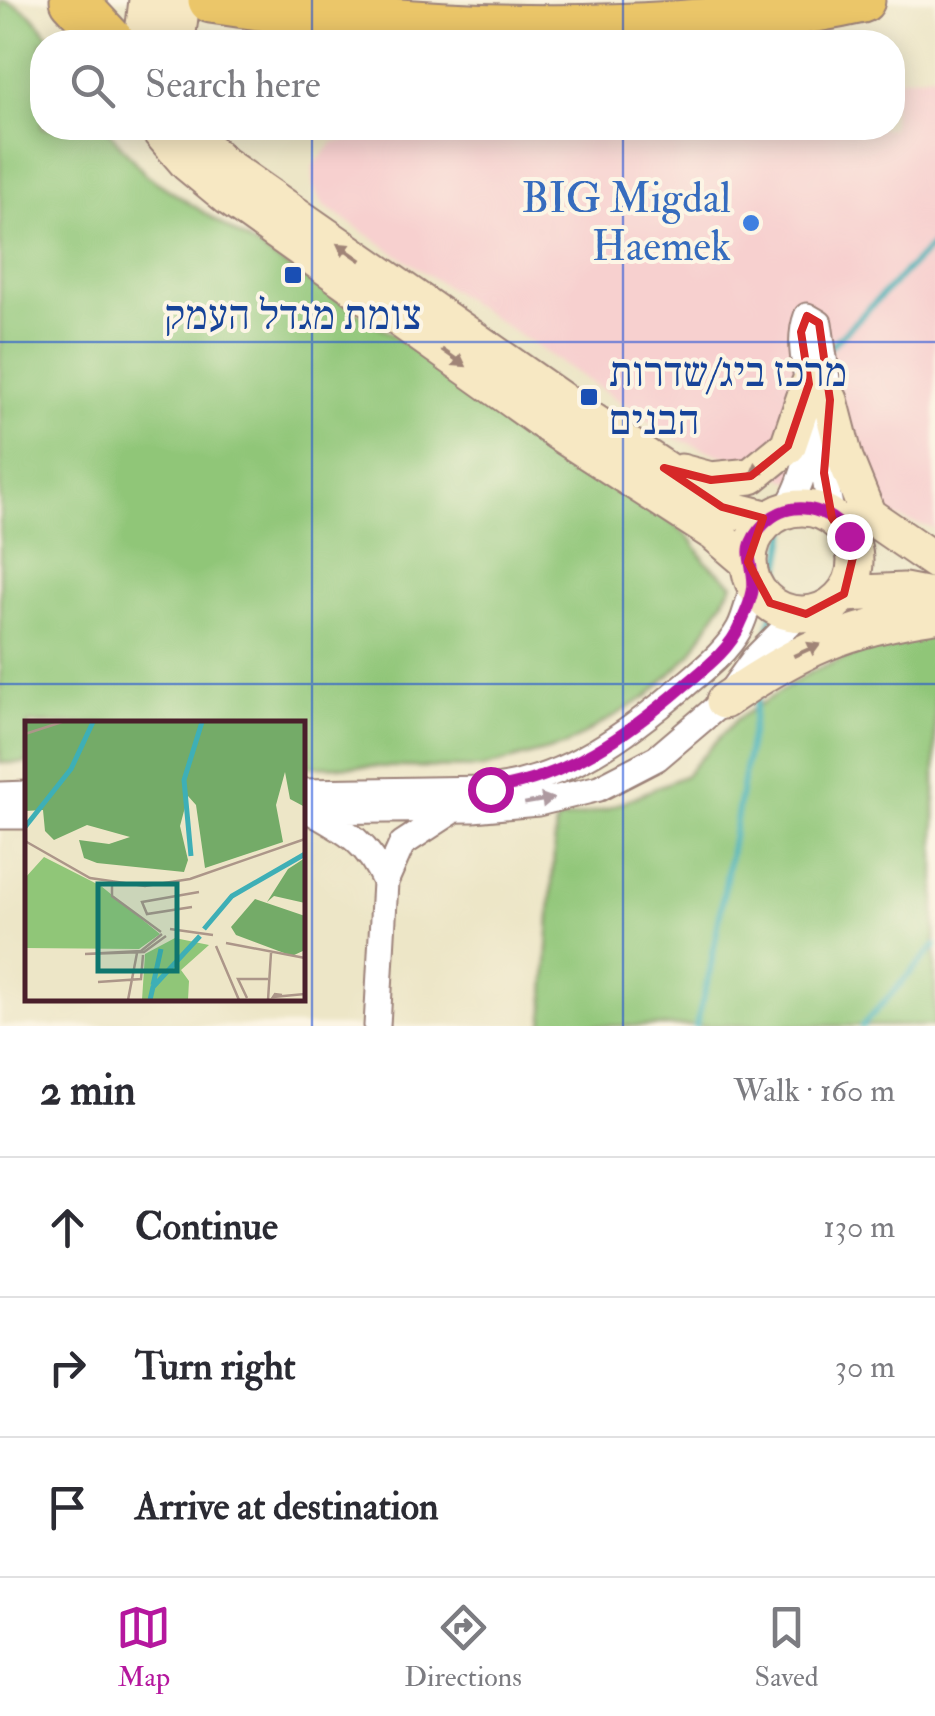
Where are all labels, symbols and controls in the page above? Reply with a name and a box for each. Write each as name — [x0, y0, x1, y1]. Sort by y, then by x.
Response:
search box — [30, 30, 905, 140]
icon: search — [65, 58, 120, 113]
text: Search here — [145, 61, 321, 109]
place label: BIG Migdal Haemek — [521, 173, 731, 273]
marker: BIG Migdal Haemek — [740, 212, 762, 234]
one-way arrow — [336, 243, 363, 262]
marker: צומת מגדל העמק — [282, 264, 304, 286]
place label: צומת מגדל העמק — [164, 290, 422, 342]
place label: מרכז ביג/שדרות הבנים — [609, 347, 847, 447]
one-way arrow — [441, 348, 467, 367]
marker: מרכז ביג/שדרות הבנים — [578, 386, 600, 408]
one-way arrow — [749, 456, 775, 475]
route end — [827, 514, 873, 560]
one-way arrow — [792, 642, 822, 658]
inset map — [25, 721, 305, 1001]
route start — [468, 767, 514, 813]
one-way arrow — [524, 793, 556, 808]
text: 2 min — [40, 1065, 136, 1117]
text: Walk · 160 m — [733, 1071, 895, 1111]
icon: ahead — [40, 1200, 95, 1255]
text: Continue — [135, 1203, 278, 1251]
text: 130 m — [823, 1207, 895, 1247]
icon: right — [40, 1340, 95, 1395]
text: Turn right — [135, 1343, 296, 1391]
text: 30 m — [835, 1347, 895, 1387]
icon: arrive — [40, 1480, 95, 1535]
text: Arrive at destination — [135, 1483, 439, 1531]
tab: Map — [116, 1600, 171, 1695]
tab: Directions — [404, 1600, 522, 1695]
tab: Saved — [755, 1600, 819, 1695]

